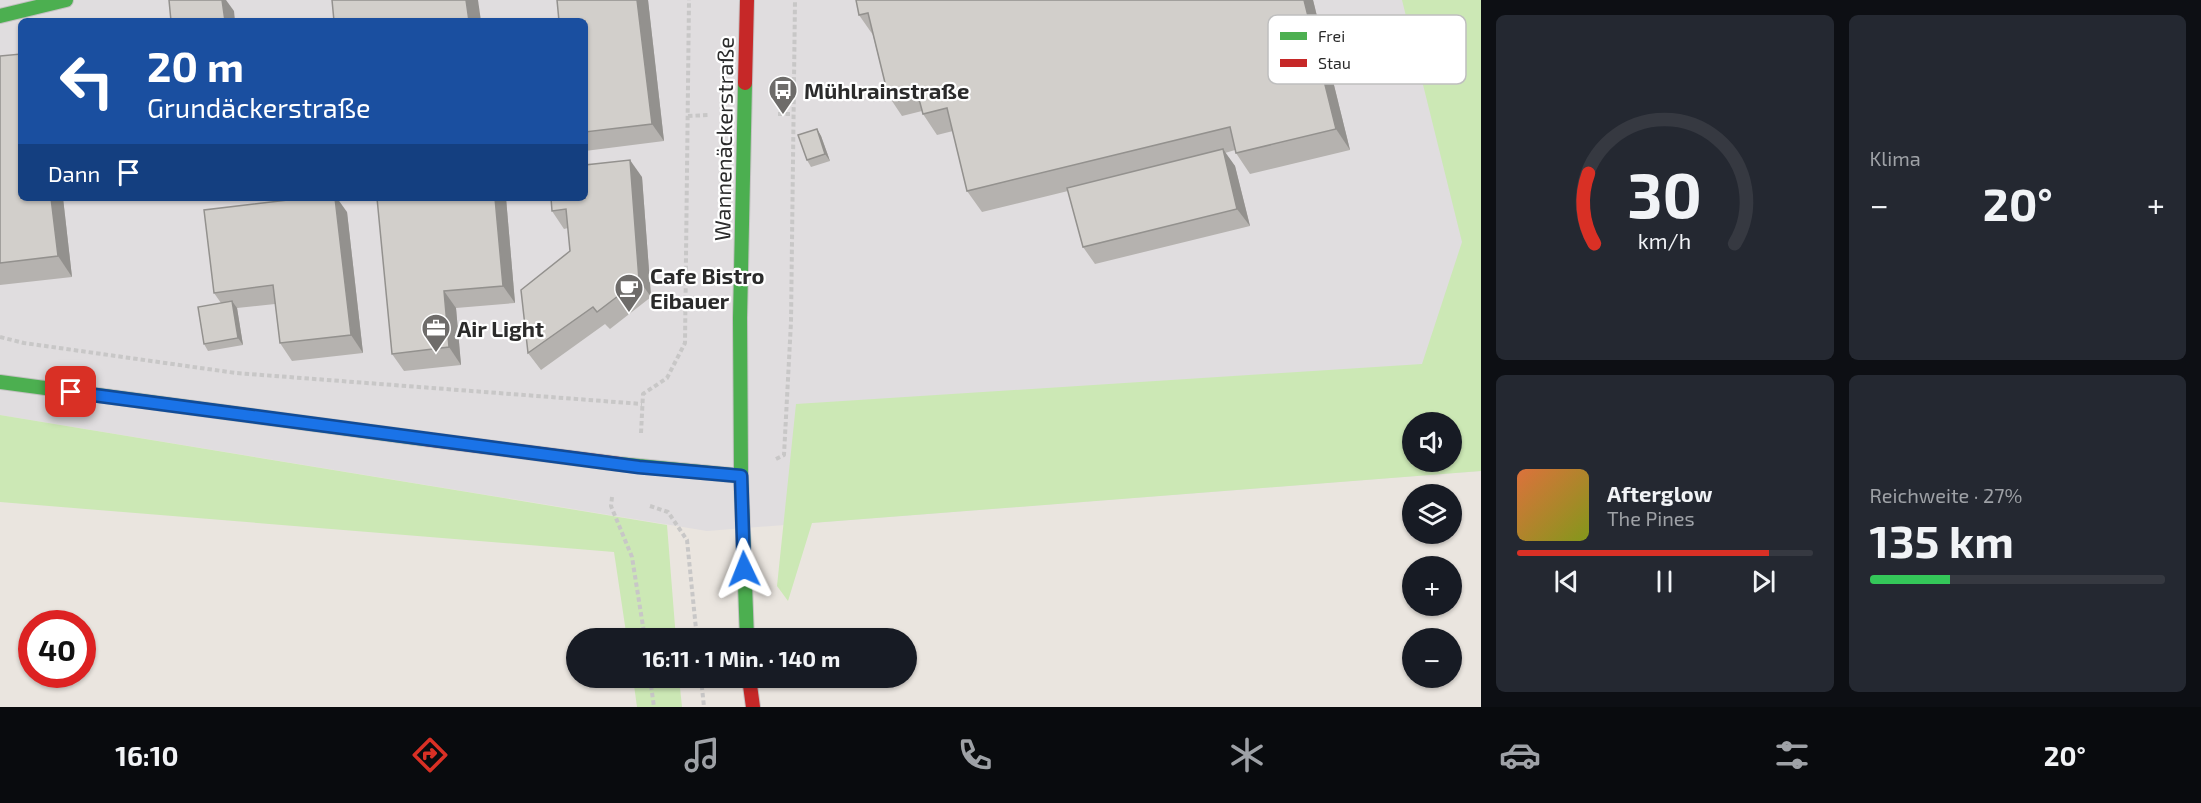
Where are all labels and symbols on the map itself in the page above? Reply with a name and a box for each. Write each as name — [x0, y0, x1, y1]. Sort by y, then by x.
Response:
legend — [1268, 15, 1466, 84]
text: Frei — [1318, 26, 1345, 45]
street label: Wannenäckerstraße — [708, 37, 738, 241]
text: Stau — [1318, 53, 1351, 72]
bus stop icon: Mühlrainstraße — [767, 74, 799, 116]
place label: Mühlrainstraße — [804, 77, 969, 103]
place label: Cafe Bistro Eibauer — [650, 262, 764, 313]
cafe icon: Cafe Bistro Eibauer — [613, 272, 645, 314]
office icon: Air Light — [420, 312, 452, 354]
place label: Air Light — [457, 315, 544, 341]
pin — [45, 366, 96, 417]
position arrow — [712, 537, 776, 601]
speed limit sign: 40 — [18, 610, 96, 688]

